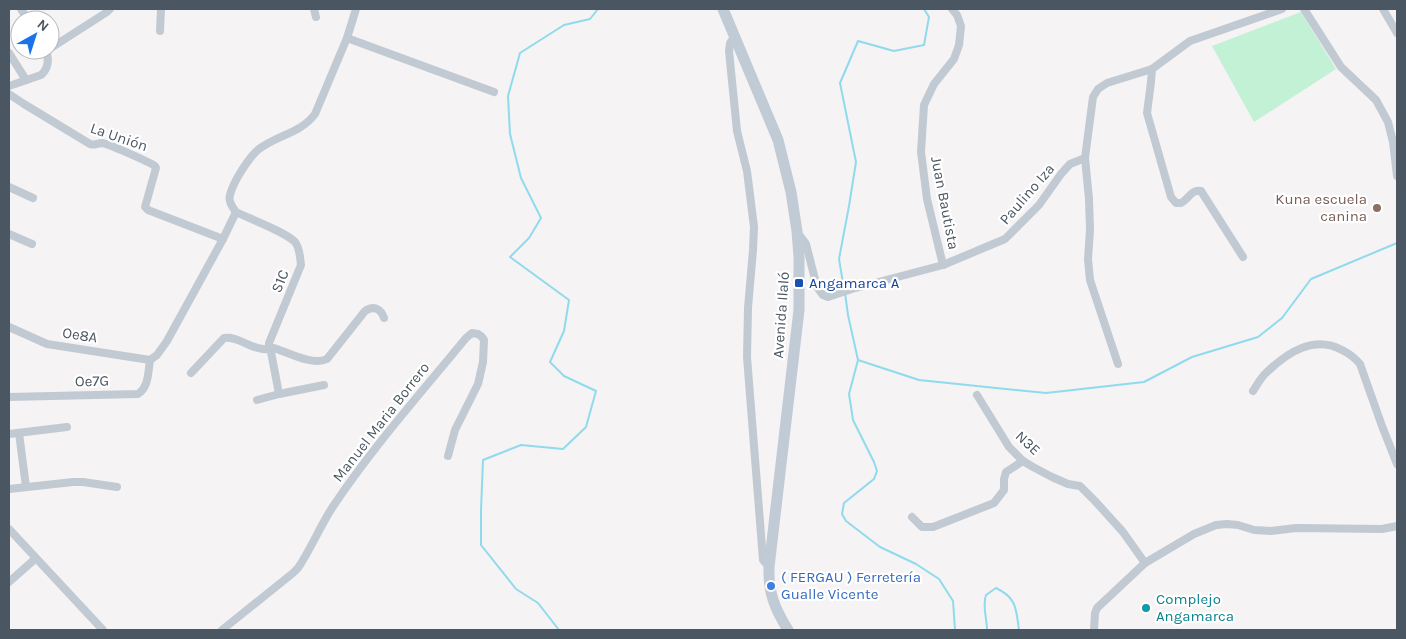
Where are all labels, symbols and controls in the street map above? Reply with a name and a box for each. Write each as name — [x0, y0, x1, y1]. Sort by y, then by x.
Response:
north arrow — [10, 10, 60, 60]
text: N — [34, 16, 52, 35]
street label: La Unión — [88, 119, 150, 155]
street label: Juan Bautista — [927, 155, 963, 251]
street label: Paulino Iza — [996, 160, 1058, 228]
place label: Kuna escuela canina — [1275, 190, 1367, 225]
marker: Kuna escuela canina — [1371, 202, 1383, 214]
street label: S1C — [267, 267, 293, 295]
street label: Avenida Ilaló — [769, 271, 793, 359]
place label: Angamarca A — [809, 274, 900, 292]
marker: Angamarca A — [793, 277, 805, 289]
street label: Oe8A — [61, 323, 99, 347]
street label: Manuel Maria Borrero — [329, 359, 433, 485]
street label: Oe7G — [75, 372, 109, 390]
street label: N3E — [1012, 427, 1044, 459]
place label: ( FERGAU ) Ferretería Gualle Vicente — [781, 568, 921, 603]
marker: ( FERGAU ) Ferretería Gualle Vicente — [765, 580, 777, 592]
place label: Complejo Angamarca — [1156, 590, 1234, 625]
marker: Complejo Angamarca — [1140, 602, 1152, 614]

